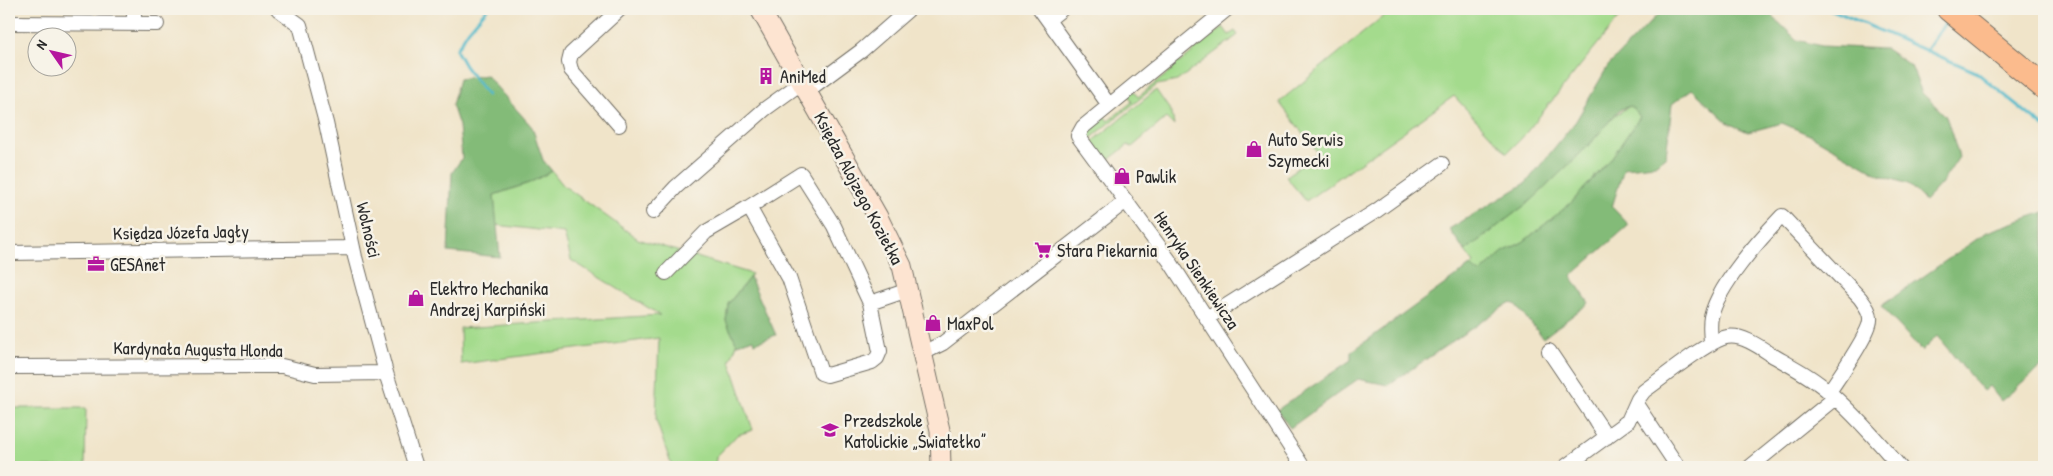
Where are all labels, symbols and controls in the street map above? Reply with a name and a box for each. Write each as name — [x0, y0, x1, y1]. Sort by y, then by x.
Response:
north arrow — [28, 28, 78, 78]
text: N — [31, 36, 51, 53]
place label: AniMed — [780, 64, 826, 89]
building icon: AniMed — [756, 66, 776, 86]
street label: Księdza Alojzego Koziełka — [808, 107, 910, 269]
place label: Auto Serwis Szymecki — [1268, 127, 1343, 173]
shop icon: Auto Serwis Szymecki — [1244, 139, 1264, 159]
place label: Pawlik — [1136, 164, 1177, 189]
shop icon: Pawlik — [1112, 166, 1132, 186]
street label: Wolności — [350, 200, 388, 260]
street label: Henryka Sienkiewicza — [1148, 206, 1246, 334]
street label: Księdza Józefa Jagły — [113, 218, 250, 246]
place label: Stara Piekarnia — [1057, 238, 1157, 263]
supermarket icon: Stara Piekarnia — [1033, 240, 1053, 260]
place label: GESAnet — [110, 252, 166, 277]
office icon: GESAnet — [86, 254, 106, 274]
place label: Elektro Mechanika Andrzej Karpiński — [430, 276, 548, 322]
shop icon: Elektro Mechanika Andrzej Karpiński — [406, 288, 426, 308]
place label: MaxPol — [947, 311, 994, 336]
shop icon: MaxPol — [923, 313, 943, 333]
street label: Kardynała Augusta Hlonda — [113, 335, 283, 363]
place label: Przedszkole Katolickie „Światełko” — [844, 408, 986, 454]
school or university icon: Przedszkole Katolickie „Światełko” — [820, 420, 840, 440]

